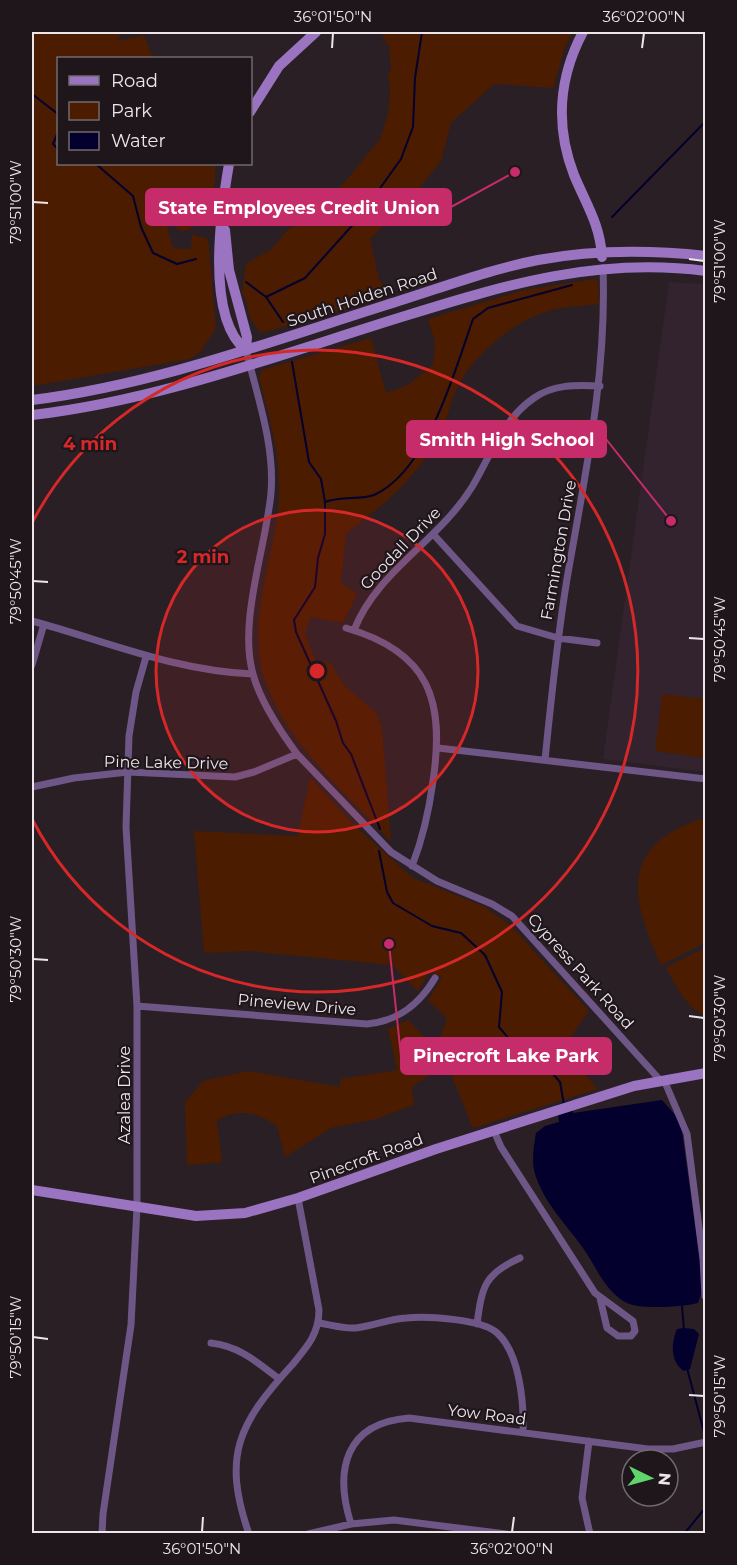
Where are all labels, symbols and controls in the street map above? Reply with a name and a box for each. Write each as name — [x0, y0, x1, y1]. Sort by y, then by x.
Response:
text: 36°01'50"N — [294, 7, 372, 26]
text: 36°02'00"N — [603, 7, 685, 26]
legend — [57, 57, 252, 165]
text: Road — [111, 70, 158, 92]
text: Park — [111, 100, 152, 122]
text: Water — [111, 130, 166, 152]
text: 79°51'00"W — [6, 160, 25, 244]
callout: State Employees Credit Union — [146, 189, 451, 225]
text: State Employees Credit Union — [158, 197, 440, 219]
text: 79°51'00"W — [710, 219, 729, 303]
street label: South Holden Road — [285, 264, 440, 331]
callout: Smith High School — [407, 421, 606, 457]
text: Smith High School — [420, 429, 594, 451]
text: 4 min — [63, 433, 117, 455]
street label: Farmington Drive — [537, 479, 580, 622]
street label: Goodall Drive — [356, 503, 445, 594]
text: 79°50'45"W — [6, 538, 25, 624]
text: 2 min — [177, 546, 229, 568]
text: 79°50'45"W — [710, 596, 729, 682]
centre of rings — [307, 661, 327, 681]
street label: Pine Lake Drive — [104, 752, 228, 773]
street label: Cypress Park Road — [524, 910, 638, 1033]
text: 79°50'30"W — [6, 915, 25, 1003]
text: 79°50'30"W — [710, 974, 729, 1062]
street label: Pineview Drive — [237, 990, 357, 1019]
callout: Pinecroft Lake Park — [401, 1038, 611, 1074]
text: Pinecroft Lake Park — [413, 1045, 599, 1067]
street label: Azalea Drive — [115, 1046, 134, 1144]
street label: Pinecroft Road — [307, 1129, 426, 1188]
text: 79°50'15"W — [6, 1295, 25, 1378]
text: 79°50'15"W — [710, 1354, 729, 1437]
street label: Yow Road — [447, 1400, 527, 1429]
north arrow — [620, 1448, 680, 1508]
text: N — [654, 1472, 674, 1487]
text: 36°01'50"N — [163, 1539, 241, 1558]
text: 36°02'00"N — [471, 1539, 553, 1558]

